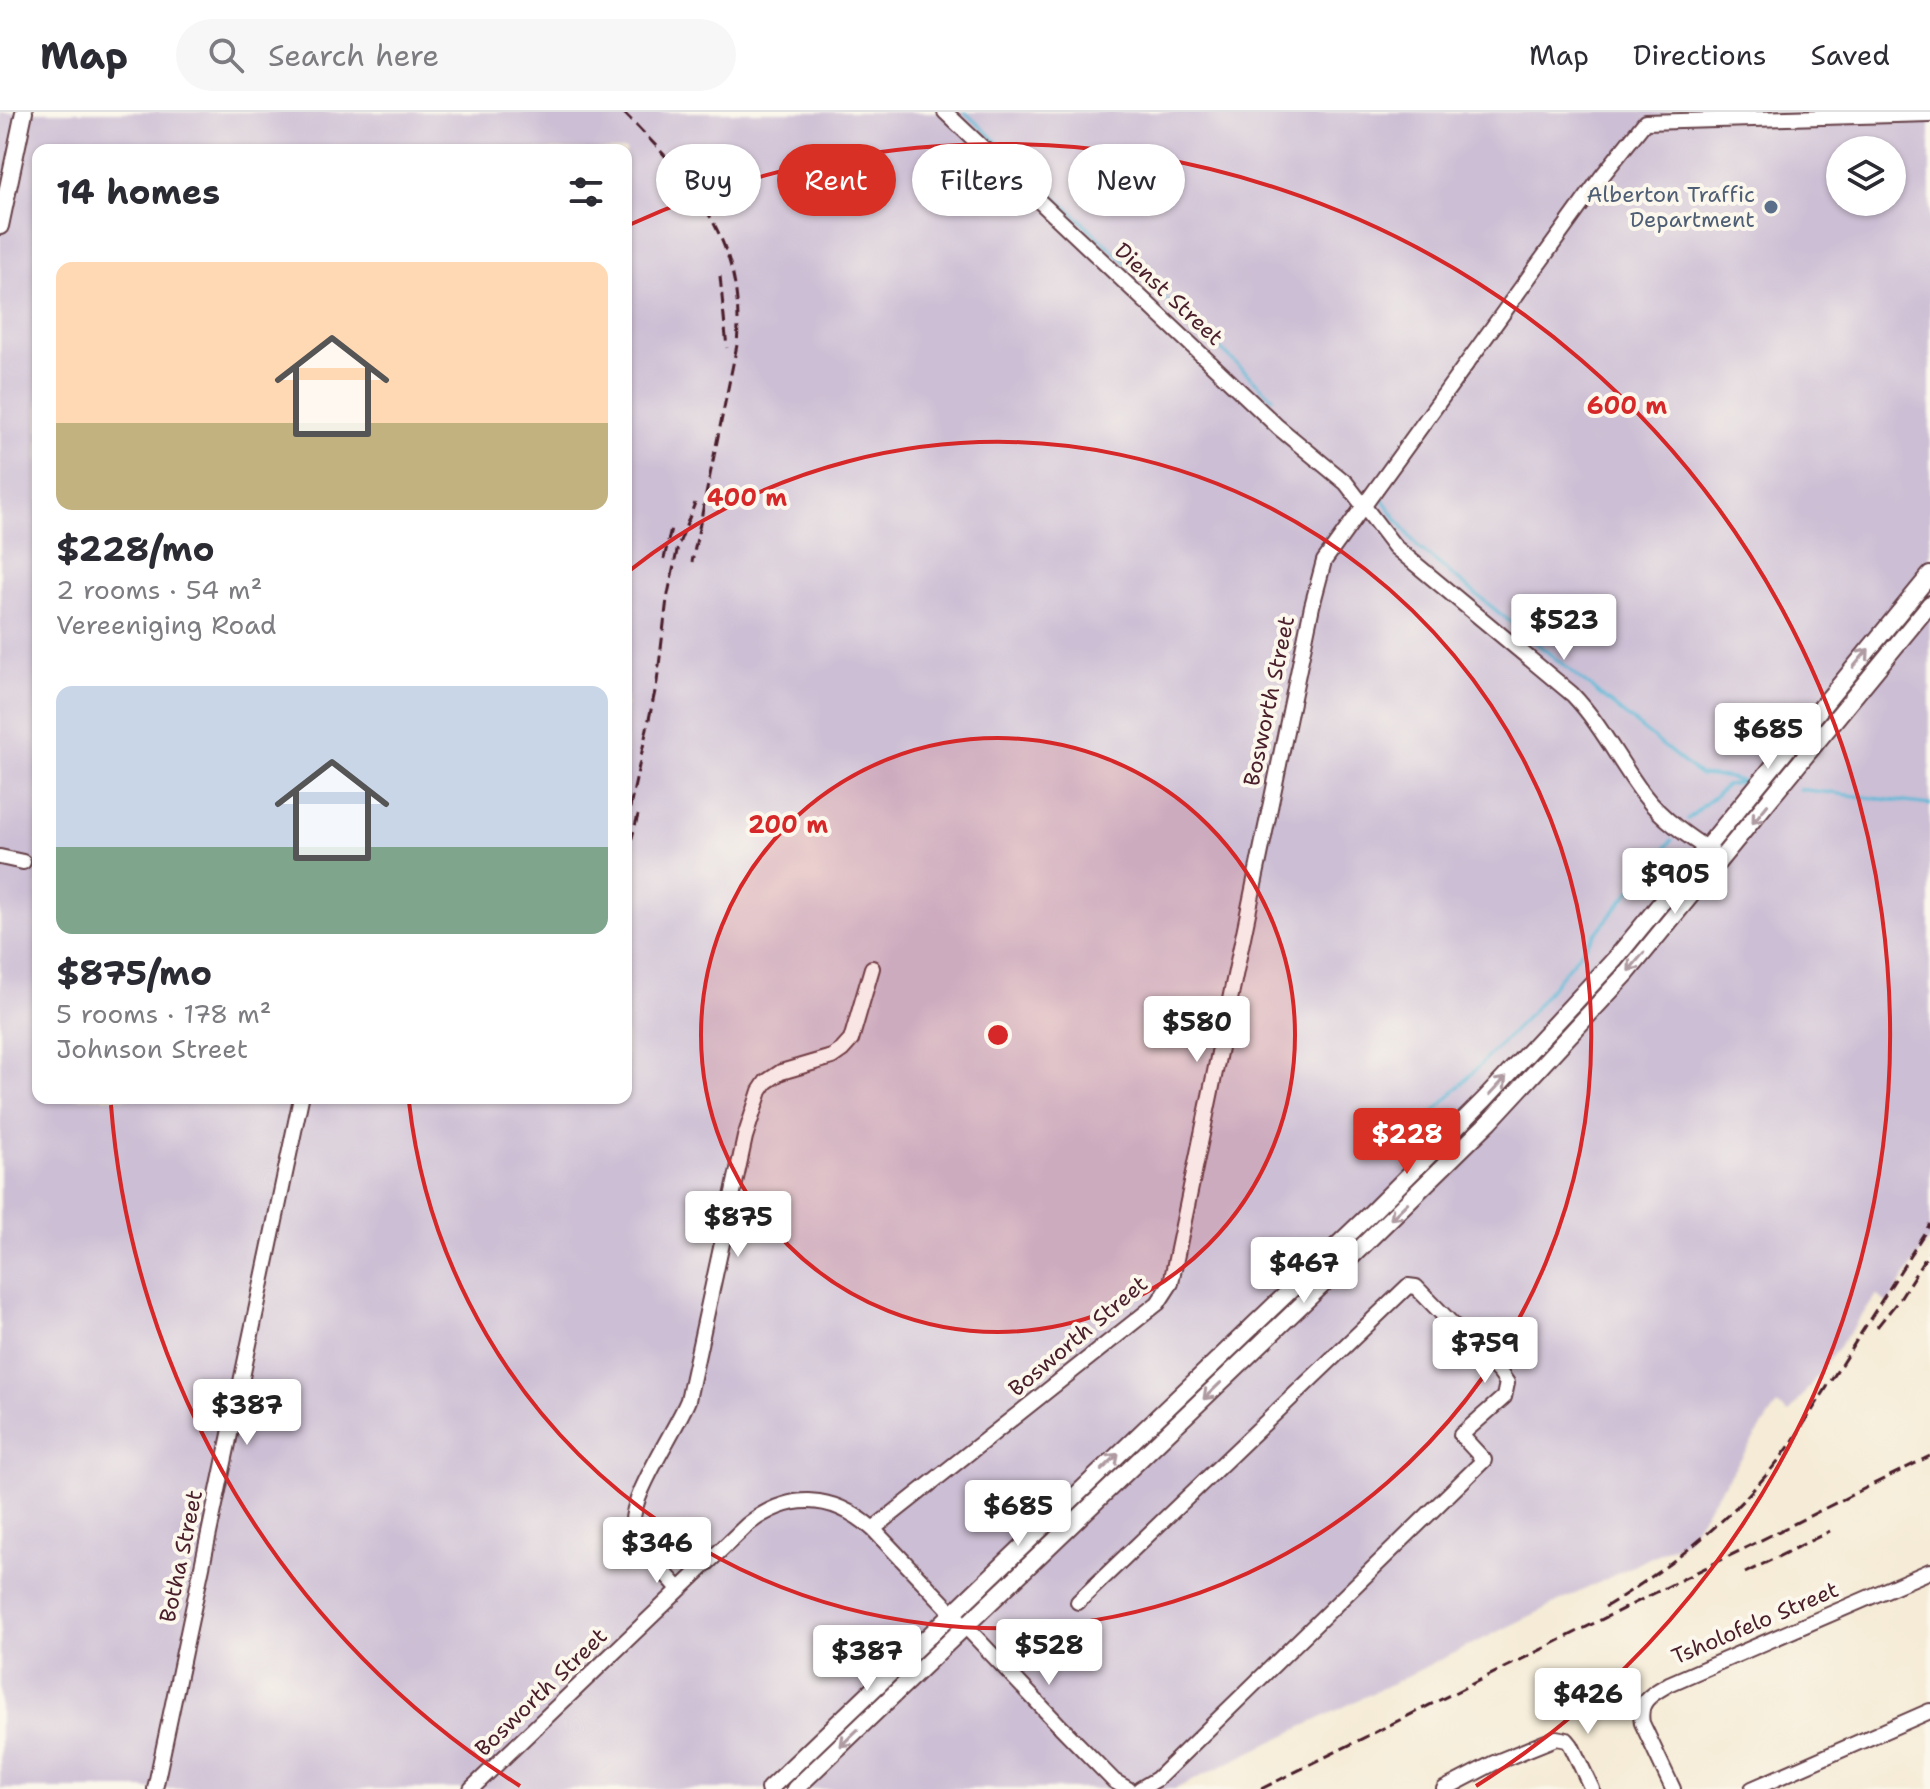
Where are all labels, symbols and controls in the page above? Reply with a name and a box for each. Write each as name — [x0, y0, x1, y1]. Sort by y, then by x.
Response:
search box — [176, 19, 736, 91]
text: Map — [40, 30, 128, 81]
icon: search — [204, 33, 248, 77]
text: Search here — [268, 35, 439, 76]
text: Map — [1529, 36, 1589, 74]
text: Directions — [1633, 36, 1767, 74]
text: Saved — [1811, 36, 1890, 74]
map controls — [1826, 136, 1906, 216]
button: layers — [1826, 136, 1906, 216]
chip: Buy — [656, 144, 761, 216]
chip: Rent — [777, 144, 896, 216]
chip: Filters — [912, 144, 1052, 216]
chip: New — [1068, 144, 1185, 216]
text: 14 homes — [56, 169, 220, 215]
icon: filters — [564, 170, 608, 214]
place label: Alberton Traffic Department — [1587, 180, 1755, 234]
marker: Alberton Traffic Department — [1762, 198, 1780, 216]
street label: Dienst Street — [1109, 236, 1229, 352]
icon: home — [260, 314, 404, 458]
text: 600 m — [1587, 390, 1667, 422]
text: 400 m — [707, 482, 787, 514]
text: $228/mo — [56, 526, 215, 572]
text: 2 rooms · 54 m² — [56, 572, 262, 607]
pin: $523 — [1517, 594, 1611, 662]
text: $523 — [1529, 602, 1599, 637]
text: Vereeniging Road — [56, 607, 277, 642]
street label: Bosworth Street — [1237, 613, 1301, 789]
one-way arrow — [1852, 648, 1870, 669]
pin: $685 — [1721, 703, 1815, 771]
text: $685 — [1733, 711, 1803, 746]
icon: home — [260, 738, 404, 882]
one-way arrow — [1751, 803, 1769, 824]
text: 200 m — [748, 809, 828, 841]
pin: $905 — [1628, 848, 1722, 916]
text: $905 — [1640, 856, 1710, 891]
text: $875/mo — [56, 950, 212, 996]
one-way arrow — [1627, 951, 1645, 972]
text: 5 rooms · 178 m² — [56, 996, 272, 1031]
pin: $580 — [1150, 996, 1244, 1064]
text: $580 — [1162, 1004, 1232, 1039]
centre of rings — [984, 1021, 1012, 1049]
text: Johnson Street — [56, 1031, 248, 1066]
one-way arrow — [1488, 1076, 1507, 1096]
pin: $228 — [1360, 1108, 1454, 1176]
text: $228 — [1371, 1116, 1443, 1151]
pin: $875 — [691, 1191, 785, 1259]
text: $875 — [703, 1199, 773, 1234]
one-way arrow — [1390, 1201, 1409, 1220]
pin: $467 — [1257, 1237, 1351, 1305]
text: $467 — [1269, 1245, 1339, 1280]
street label: Bosworth Street — [1002, 1269, 1154, 1403]
pin: $759 — [1438, 1317, 1532, 1385]
text: $759 — [1451, 1325, 1519, 1360]
pin: $387 — [200, 1379, 294, 1447]
one-way arrow — [1202, 1381, 1222, 1400]
text: $387 — [211, 1387, 283, 1422]
one-way arrow — [1100, 1452, 1120, 1471]
pin: $685 — [971, 1480, 1065, 1548]
street label: Botha Street — [153, 1487, 209, 1625]
text: $685 — [983, 1488, 1053, 1523]
pin: $346 — [610, 1517, 704, 1585]
text: $346 — [621, 1525, 693, 1560]
street label: Tsholofelo Street — [1667, 1575, 1843, 1671]
pin: $528 — [1002, 1619, 1096, 1687]
street label: Bosworth Street — [469, 1621, 613, 1763]
pin: $387 — [820, 1625, 914, 1693]
text: $528 — [1014, 1627, 1084, 1662]
text: $387 — [831, 1633, 903, 1668]
pin: $426 — [1541, 1668, 1635, 1736]
text: $426 — [1553, 1676, 1623, 1711]
one-way arrow — [839, 1728, 859, 1747]

